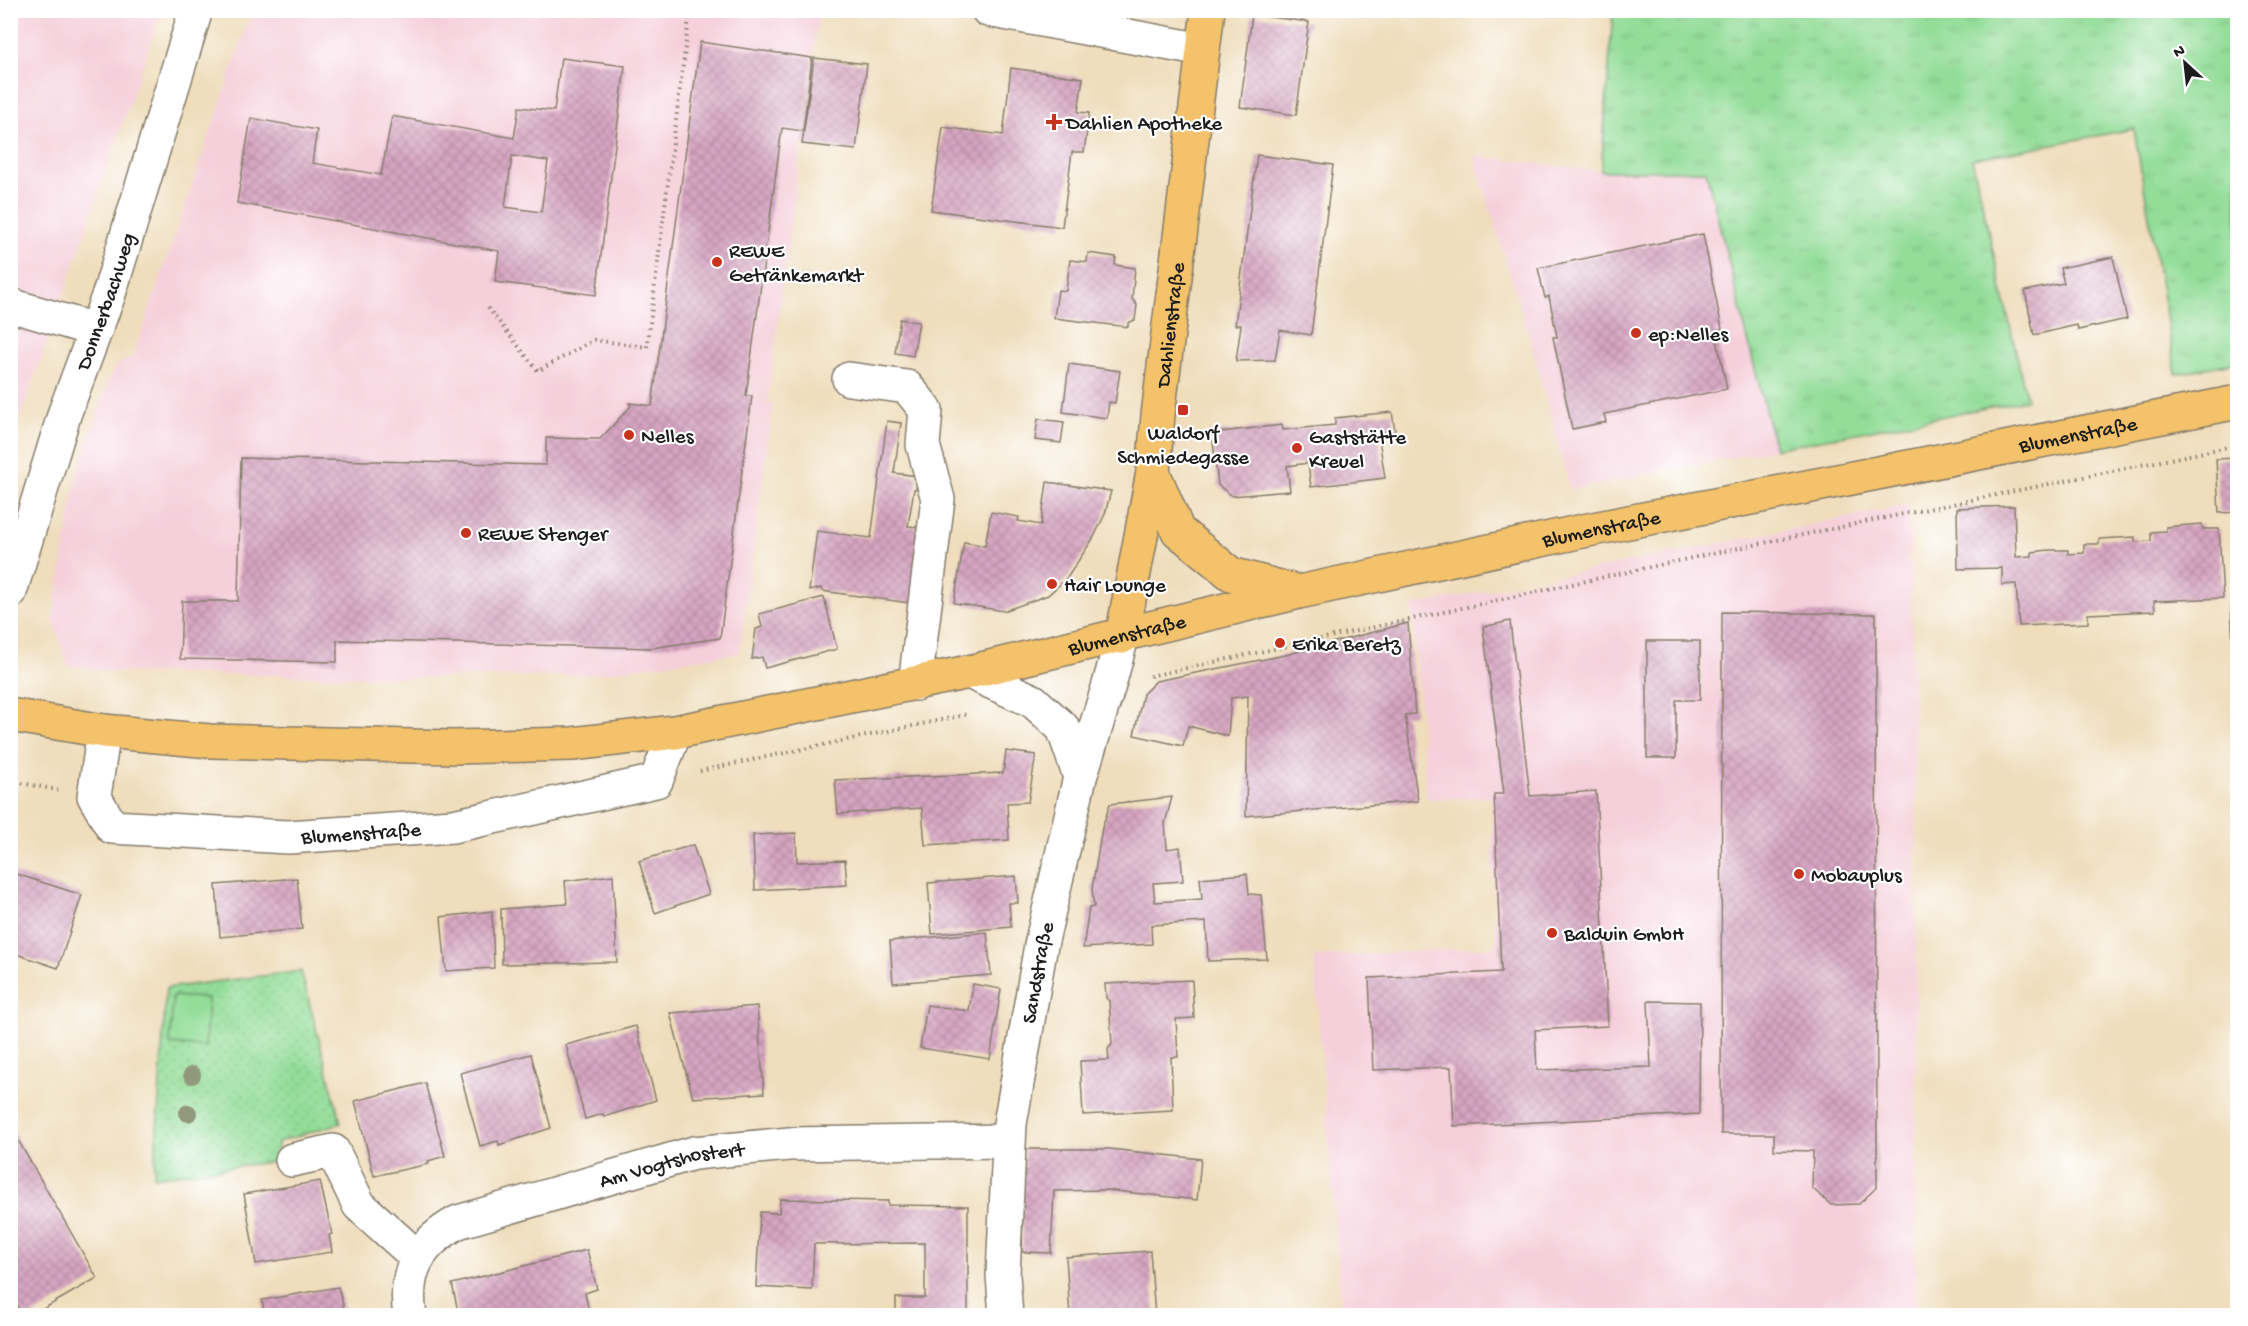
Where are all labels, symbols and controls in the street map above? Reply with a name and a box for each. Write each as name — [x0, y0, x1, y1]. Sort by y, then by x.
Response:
north arrow — [2155, 33, 2215, 93]
text: N — [2171, 42, 2189, 64]
place label: Dahlien Apotheke — [1064, 113, 1223, 138]
marker: Dahlien Apotheke — [1047, 115, 1061, 129]
street label: Donnerbachweg — [72, 231, 143, 376]
place label: REWE Getränkemarkt — [729, 241, 865, 290]
marker: REWE Getränkemarkt — [710, 255, 724, 269]
street label: Dahlienstraße — [1152, 260, 1193, 391]
place label: ep:Nelles — [1648, 324, 1729, 349]
marker: ep:Nelles — [1629, 326, 1643, 340]
marker: Waldorf Schmiedegasse — [1176, 403, 1190, 417]
street label: Blumenstraße — [2016, 413, 2141, 461]
place label: Waldorf Schmiedegasse — [1117, 423, 1250, 472]
place label: Nelles — [641, 426, 695, 451]
place label: Gaststätte Kreuel — [1309, 427, 1407, 476]
marker: Nelles — [622, 428, 636, 442]
marker: Gaststätte Kreuel — [1290, 441, 1304, 455]
street label: Blumenstraße — [1539, 507, 1664, 556]
place label: REWE Stenger — [478, 524, 609, 549]
marker: REWE Stenger — [459, 526, 473, 540]
place label: Hair Lounge — [1064, 575, 1167, 600]
marker: Hair Lounge — [1045, 577, 1059, 591]
street label: Blumenstraße — [1065, 611, 1190, 664]
place label: Erika Beretz — [1292, 634, 1401, 659]
marker: Erika Beretz — [1273, 636, 1287, 650]
street label: Blumenstraße — [299, 819, 423, 852]
place label: Mobauplus — [1811, 865, 1903, 890]
marker: Mobauplus — [1792, 867, 1806, 881]
street label: Sandstraße — [1019, 919, 1062, 1026]
place label: Balduin GmbH — [1563, 924, 1685, 949]
marker: Balduin GmbH — [1545, 926, 1559, 940]
street label: Am Vogtshostert — [597, 1139, 748, 1196]

